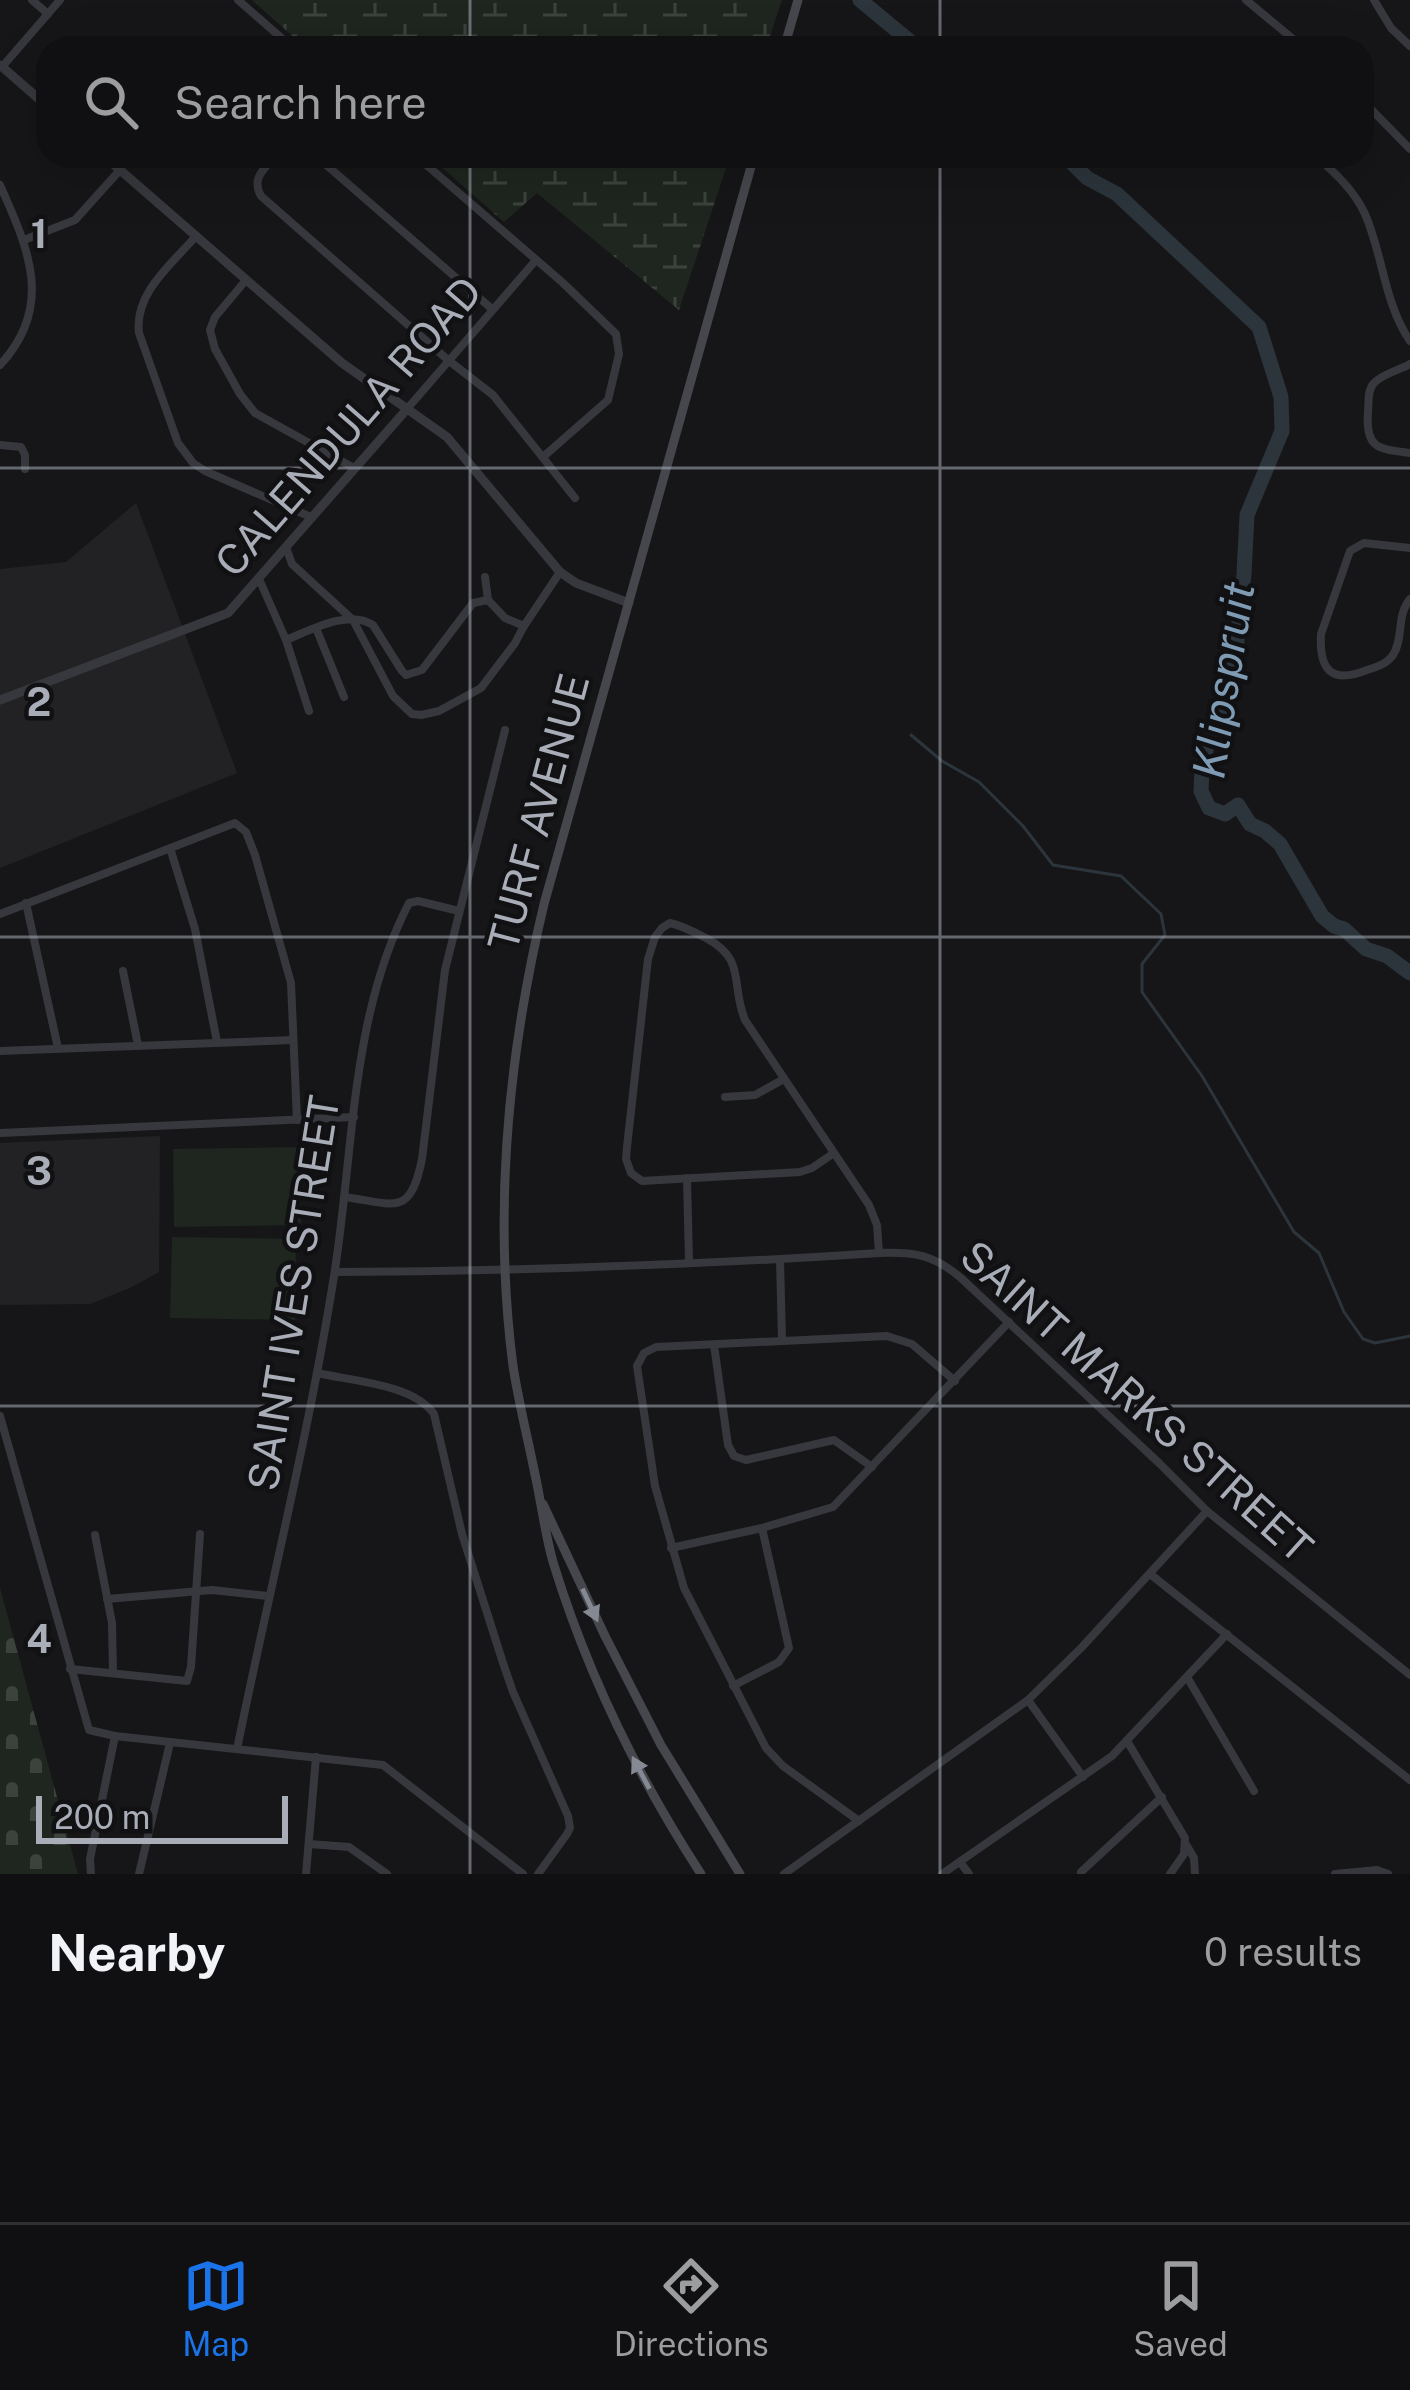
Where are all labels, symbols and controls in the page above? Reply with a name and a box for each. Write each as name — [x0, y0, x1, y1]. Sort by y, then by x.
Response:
search box — [36, 36, 1374, 168]
icon: search — [78, 69, 144, 135]
text: Search here — [174, 76, 427, 129]
text: 1 — [31, 211, 47, 257]
street label: CALENDULA ROAD — [205, 266, 491, 586]
water label: Klipspruit — [1181, 578, 1265, 782]
street label: TURF AVENUE — [478, 668, 598, 956]
text: 2 — [27, 679, 51, 725]
street label: SAINT IVES STREET — [238, 1092, 348, 1494]
text: 3 — [26, 1148, 52, 1194]
street label: SAINT MARKS STREET — [951, 1230, 1323, 1572]
one-way arrow — [580, 1588, 600, 1623]
text: 4 — [26, 1616, 52, 1662]
one-way arrow — [631, 1756, 652, 1791]
scale bar — [36, 1790, 288, 1843]
text: 200 m — [54, 1798, 150, 1836]
text: Nearby — [48, 1923, 225, 1982]
text: 0 results — [1204, 1929, 1362, 1975]
tab: Map — [182, 2253, 249, 2363]
tab: Directions — [614, 2253, 769, 2363]
tab: Saved — [1133, 2253, 1228, 2363]

